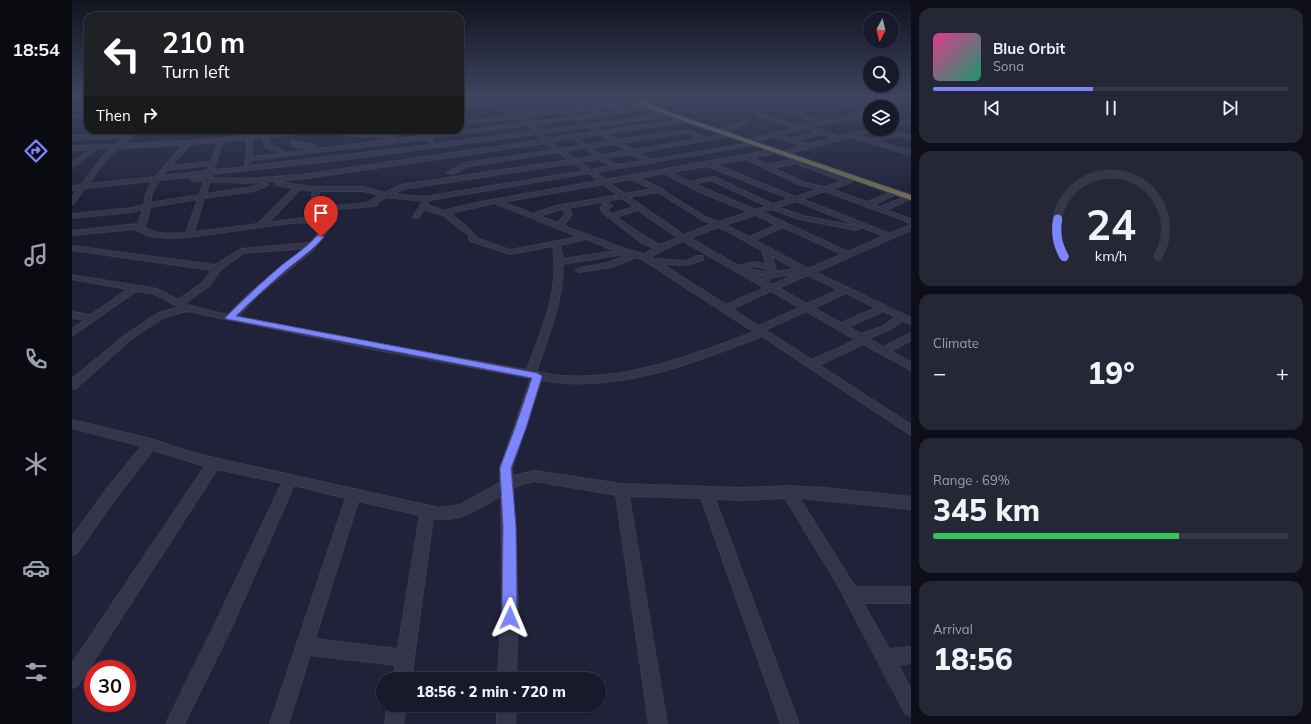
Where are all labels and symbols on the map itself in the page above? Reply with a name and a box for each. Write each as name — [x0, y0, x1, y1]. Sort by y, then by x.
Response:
north arrow — [863, 12, 899, 48]
pin — [304, 196, 338, 237]
position arrow — [489, 597, 531, 639]
speed limit sign: 30 — [84, 660, 136, 712]

